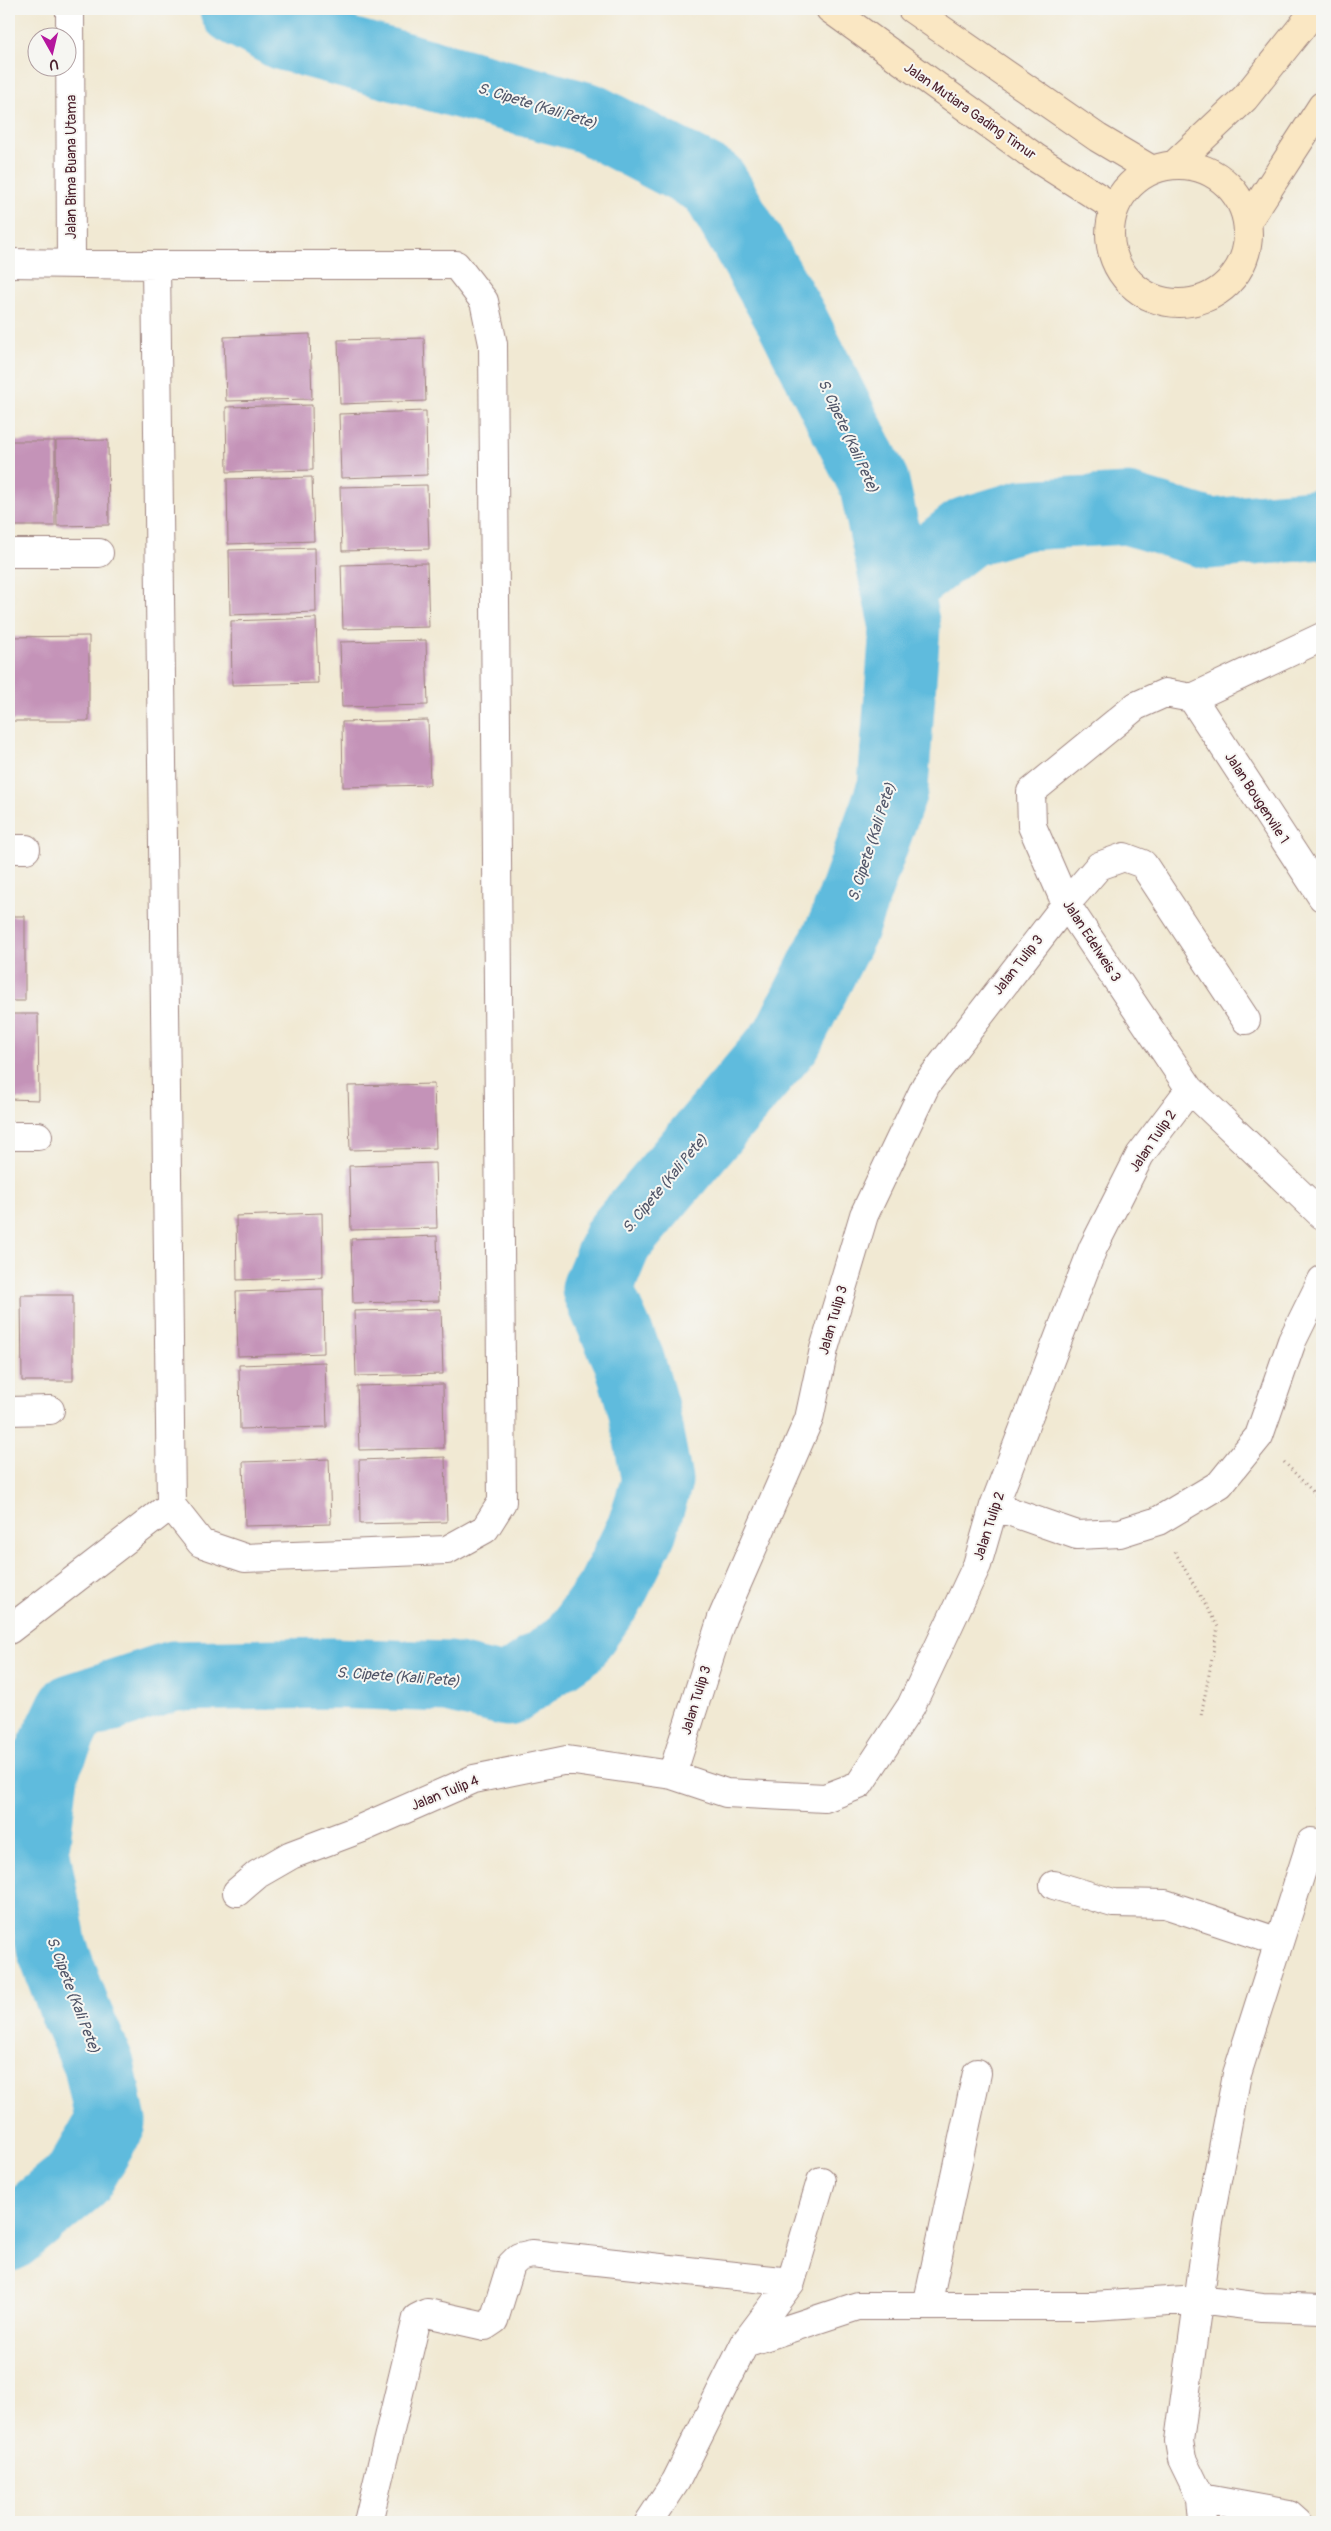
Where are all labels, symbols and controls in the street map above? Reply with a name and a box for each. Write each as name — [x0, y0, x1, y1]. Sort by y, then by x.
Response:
north arrow — [28, 28, 78, 78]
text: U — [48, 55, 60, 73]
street label: Jalan Mutiara Gading Timur — [901, 59, 1039, 163]
water label: S. Cipete (Kali Pete) — [475, 79, 599, 133]
street label: Jalan Bima Buana Utama — [63, 95, 80, 239]
water label: S. Cipete (Kali Pete) — [813, 376, 883, 496]
street label: Jalan Bougenvile 1 — [1221, 749, 1293, 847]
water label: S. Cipete (Kali Pete) — [844, 781, 900, 903]
street label: Jalan Edelweis 3 — [1059, 897, 1125, 985]
street label: Jalan Tulip 3 — [989, 932, 1047, 998]
street label: Jalan Tulip 2 — [1126, 1107, 1180, 1175]
water label: S. Cipete (Kali Pete) — [618, 1131, 712, 1237]
street label: Jalan Tulip 3 — [815, 1283, 851, 1357]
street label: Jalan Tulip 2 — [970, 1489, 1008, 1563]
water label: S. Cipete (Kali Pete) — [336, 1663, 460, 1691]
street label: Jalan Tulip 3 — [677, 1663, 715, 1737]
street label: Jalan Tulip 4 — [409, 1772, 481, 1814]
water label: S. Cipete (Kali Pete) — [42, 1934, 104, 2056]

